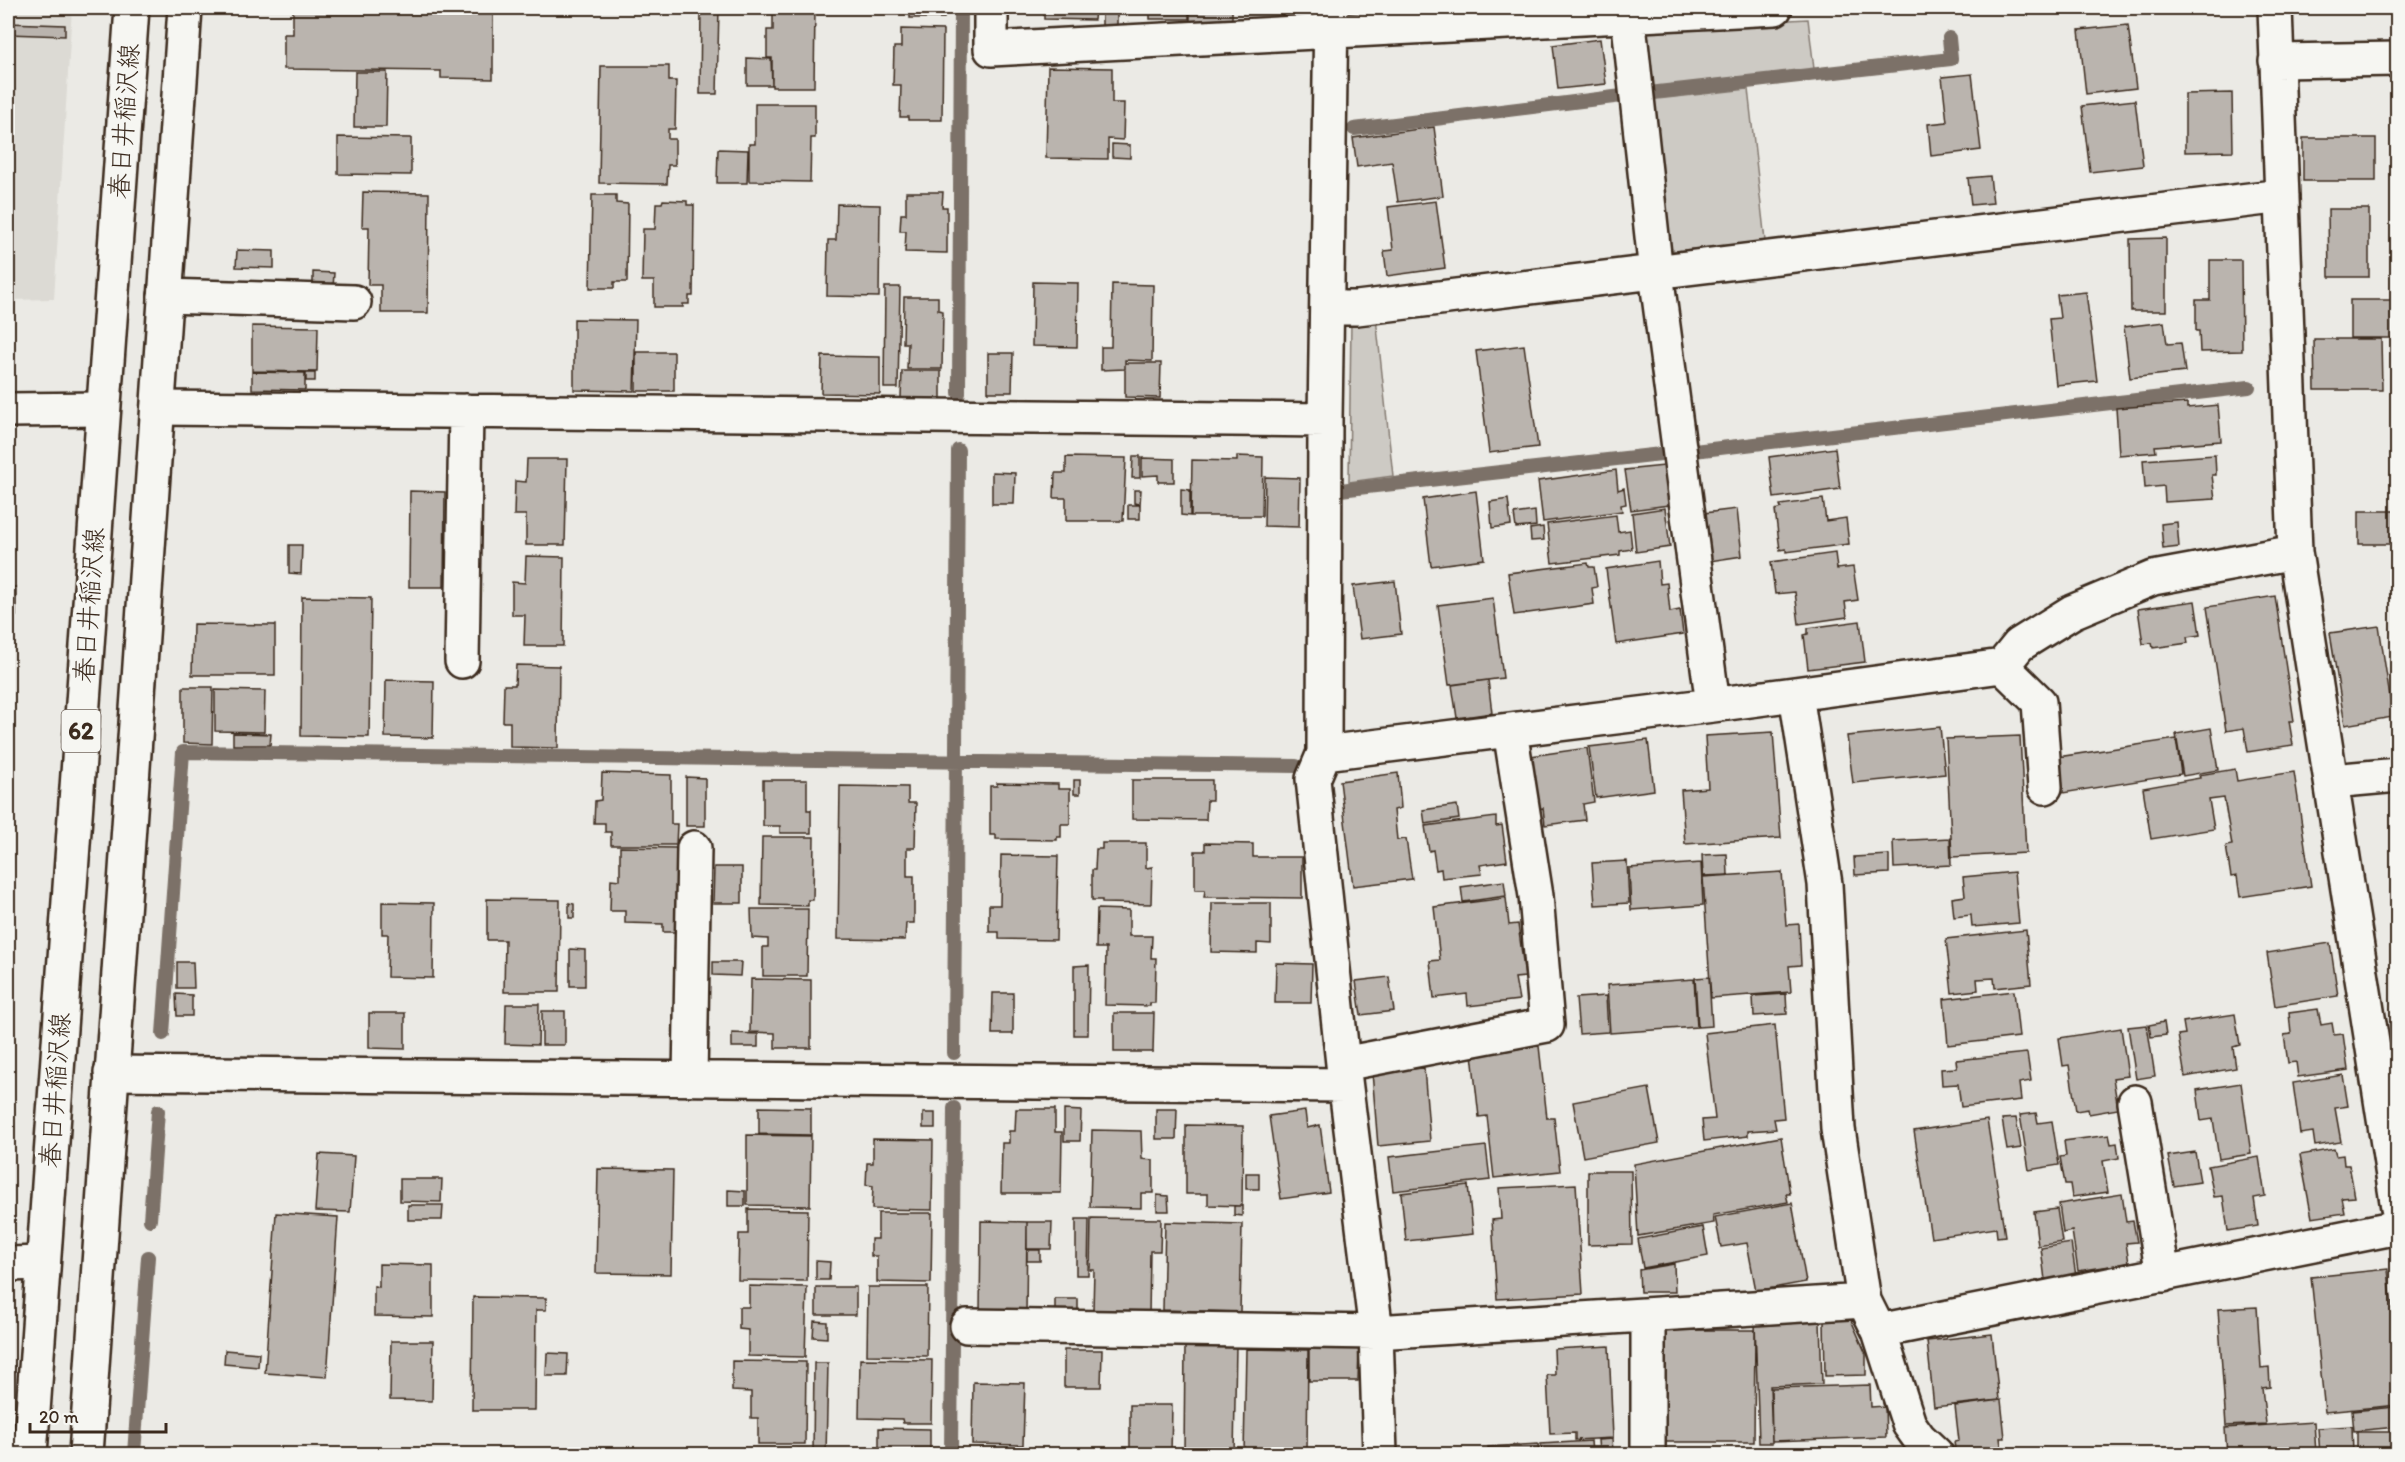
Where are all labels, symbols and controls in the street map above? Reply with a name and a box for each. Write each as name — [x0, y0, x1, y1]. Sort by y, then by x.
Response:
street label: 春日井稲沢線 — [103, 42, 145, 200]
street label: 春日井稲沢線 — [68, 526, 110, 684]
road number: 62 — [62, 710, 100, 752]
street label: 春日井稲沢線 — [34, 1011, 76, 1169]
scale bar — [30, 1396, 166, 1434]
text: 20 m — [39, 1406, 79, 1428]

